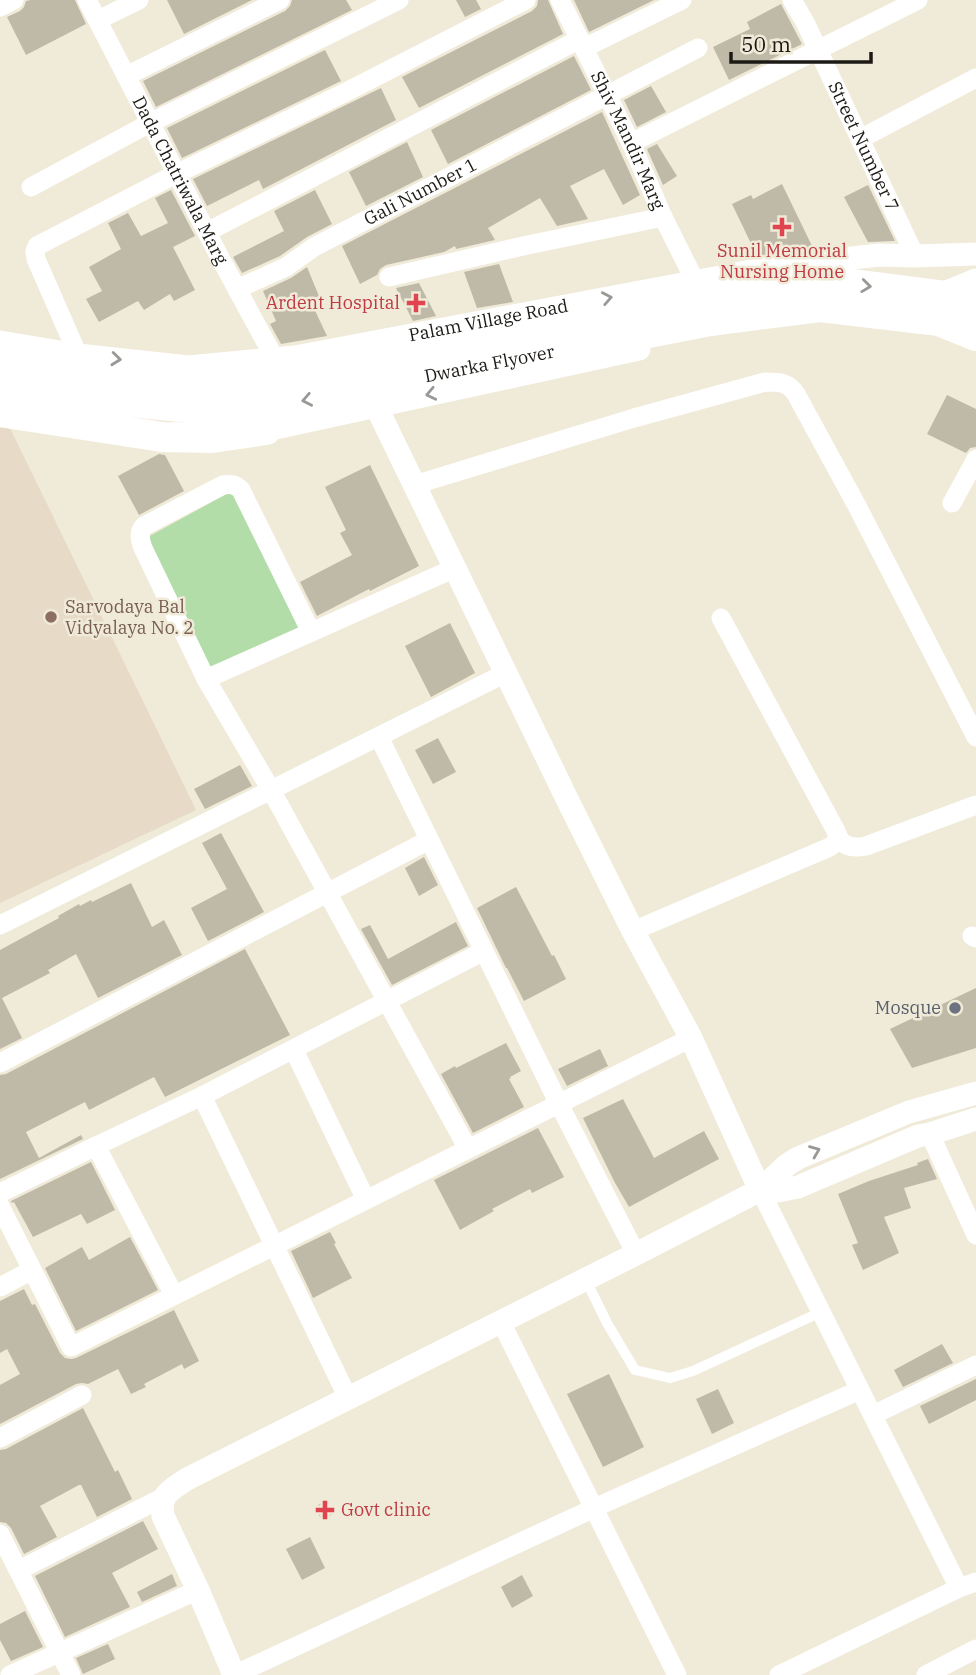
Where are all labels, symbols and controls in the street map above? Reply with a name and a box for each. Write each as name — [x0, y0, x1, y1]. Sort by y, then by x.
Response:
scale bar — [731, 21, 871, 65]
text: 50 m — [741, 30, 791, 58]
street label: Shiv Mandir Marg — [586, 67, 671, 213]
street label: Street Number 7 — [824, 78, 904, 215]
street label: Dada Chatriwala Marg — [128, 92, 234, 269]
street label: Gali Number 1 — [360, 153, 481, 230]
marker: Sunil Memorial Nursing Home — [772, 217, 792, 237]
place label: Sunil Memorial Nursing Home — [717, 239, 847, 283]
one-way arrow — [860, 278, 871, 293]
place label: Ardent Hospital — [266, 291, 400, 314]
one-way arrow — [601, 291, 613, 306]
marker: Ardent Hospital — [406, 293, 426, 313]
street label: Palam Village Road — [407, 294, 570, 346]
street label: Dwarka Flyover — [422, 340, 556, 388]
one-way arrow — [111, 351, 122, 366]
one-way arrow — [425, 386, 437, 401]
one-way arrow — [301, 391, 313, 406]
place label: Sarvodaya Bal Vidyalaya No. 2 — [65, 595, 194, 639]
marker: Sarvodaya Bal Vidyalaya No. 2 — [43, 609, 59, 625]
place label: Mosque — [875, 996, 941, 1019]
marker: Mosque — [947, 1000, 963, 1016]
one-way arrow — [807, 1145, 820, 1159]
place label: Govt clinic — [341, 1498, 431, 1521]
marker: Govt clinic — [315, 1500, 335, 1520]

